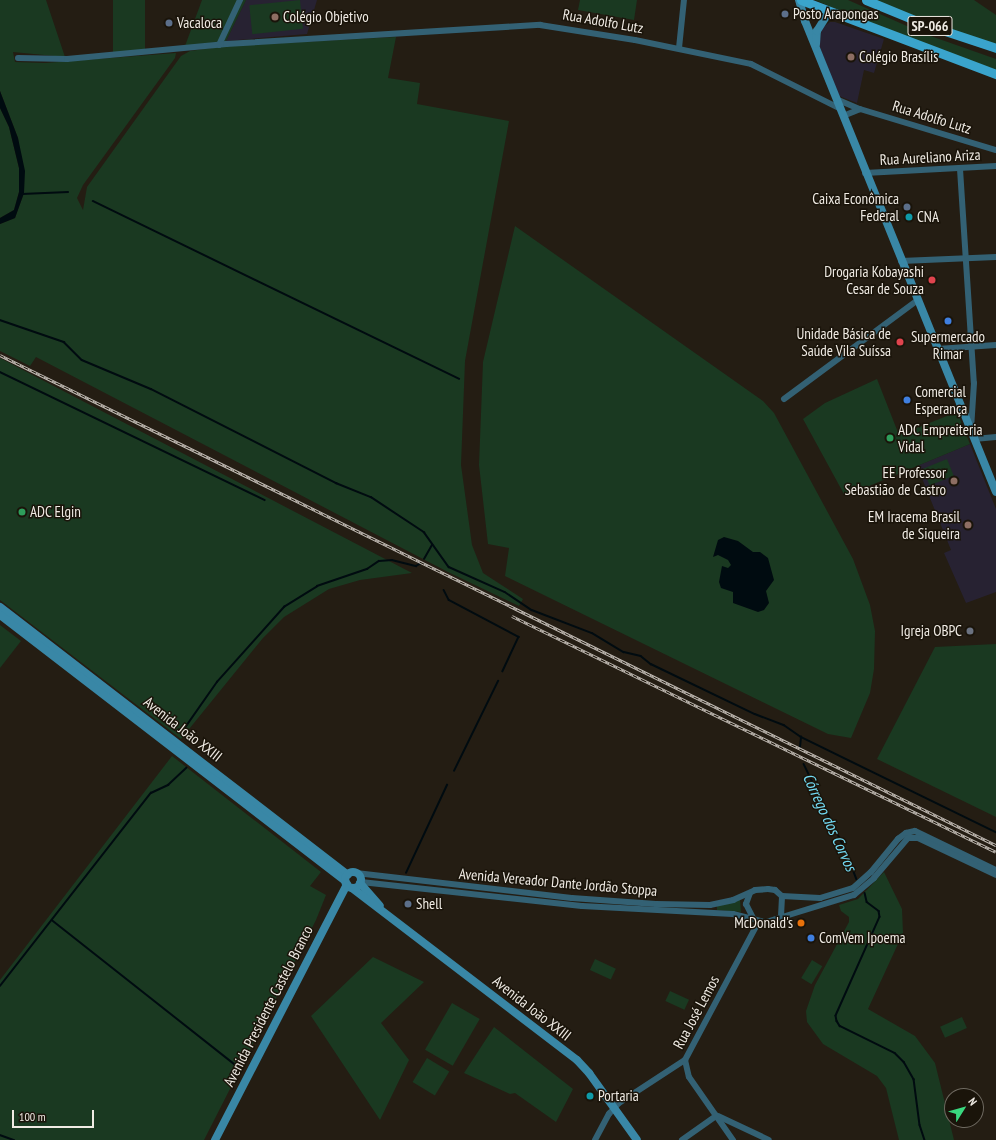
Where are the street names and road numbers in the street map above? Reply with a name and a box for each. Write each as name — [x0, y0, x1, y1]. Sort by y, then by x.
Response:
street label: Rua Adolfo Lutz — [561, 5, 645, 37]
road number: SP-066 — [907, 14, 953, 38]
street label: Rua Adolfo Lutz — [890, 96, 974, 138]
street label: Rua Aureliano Ariza — [879, 145, 981, 169]
street label: Avenida João XXIII — [140, 693, 226, 765]
street label: Avenida Vereador Dante Jordão Stoppa — [458, 864, 658, 900]
street label: Avenida Presidente Castelo Branco — [220, 923, 316, 1089]
street label: Avenida João XXIII — [489, 972, 575, 1044]
street label: Rua José Lemos — [669, 972, 723, 1052]

